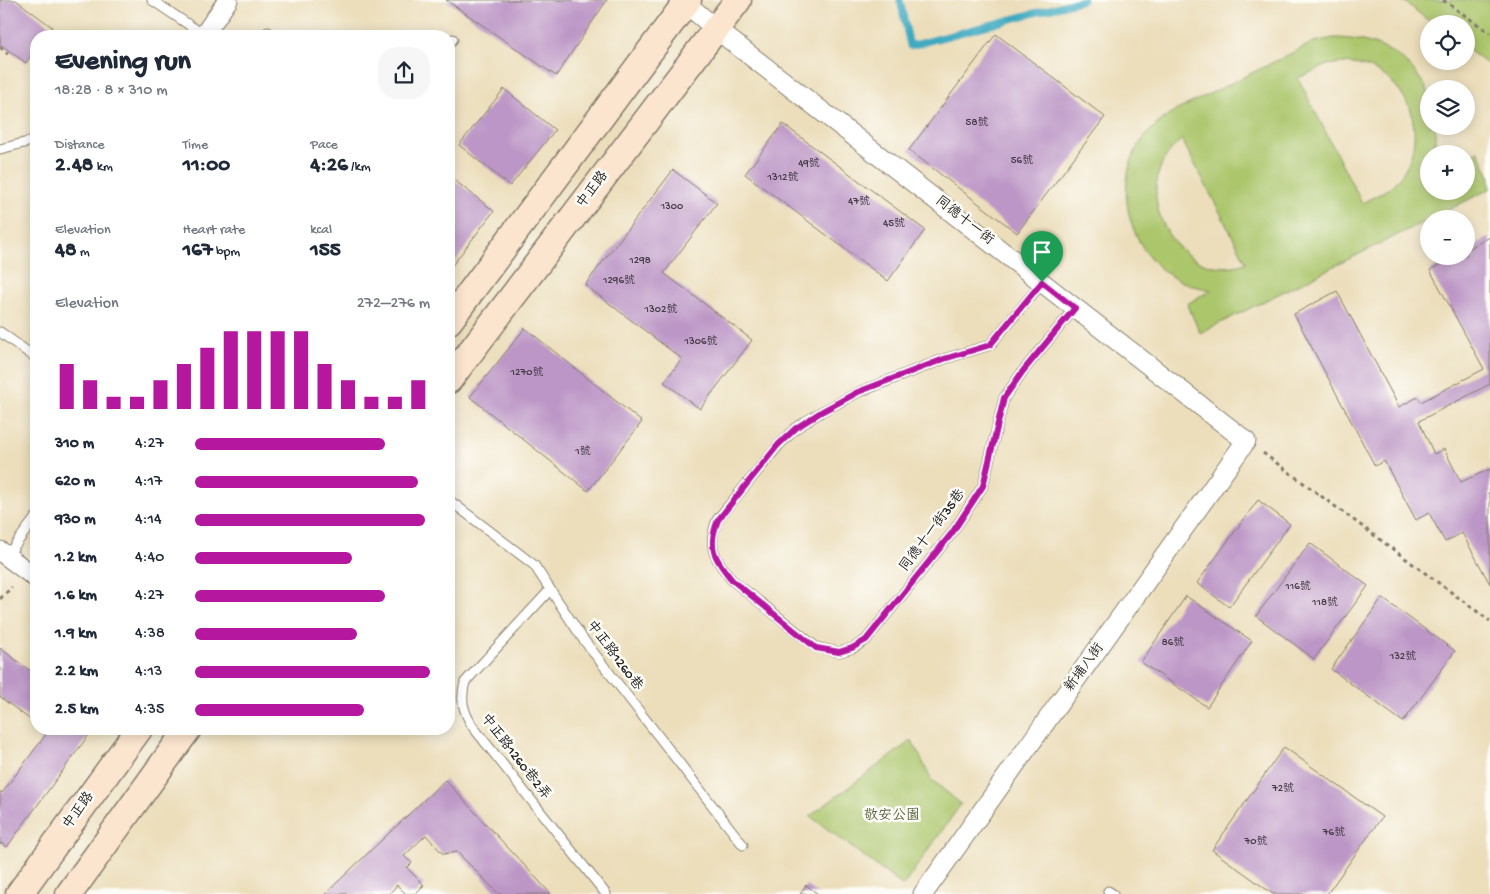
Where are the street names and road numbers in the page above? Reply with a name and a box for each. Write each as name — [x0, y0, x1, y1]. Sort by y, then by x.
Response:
street label: 中正路 — [573, 168, 612, 212]
street label: 同德十一街 — [931, 192, 997, 249]
street label: 同德十一街35巷 — [896, 485, 970, 576]
street label: 中正路1260巷 — [582, 617, 647, 695]
street label: 新埔八街 — [1061, 640, 1108, 696]
street label: 中正路1260巷2弄 — [476, 710, 555, 803]
street label: 中正路 — [59, 788, 98, 833]

